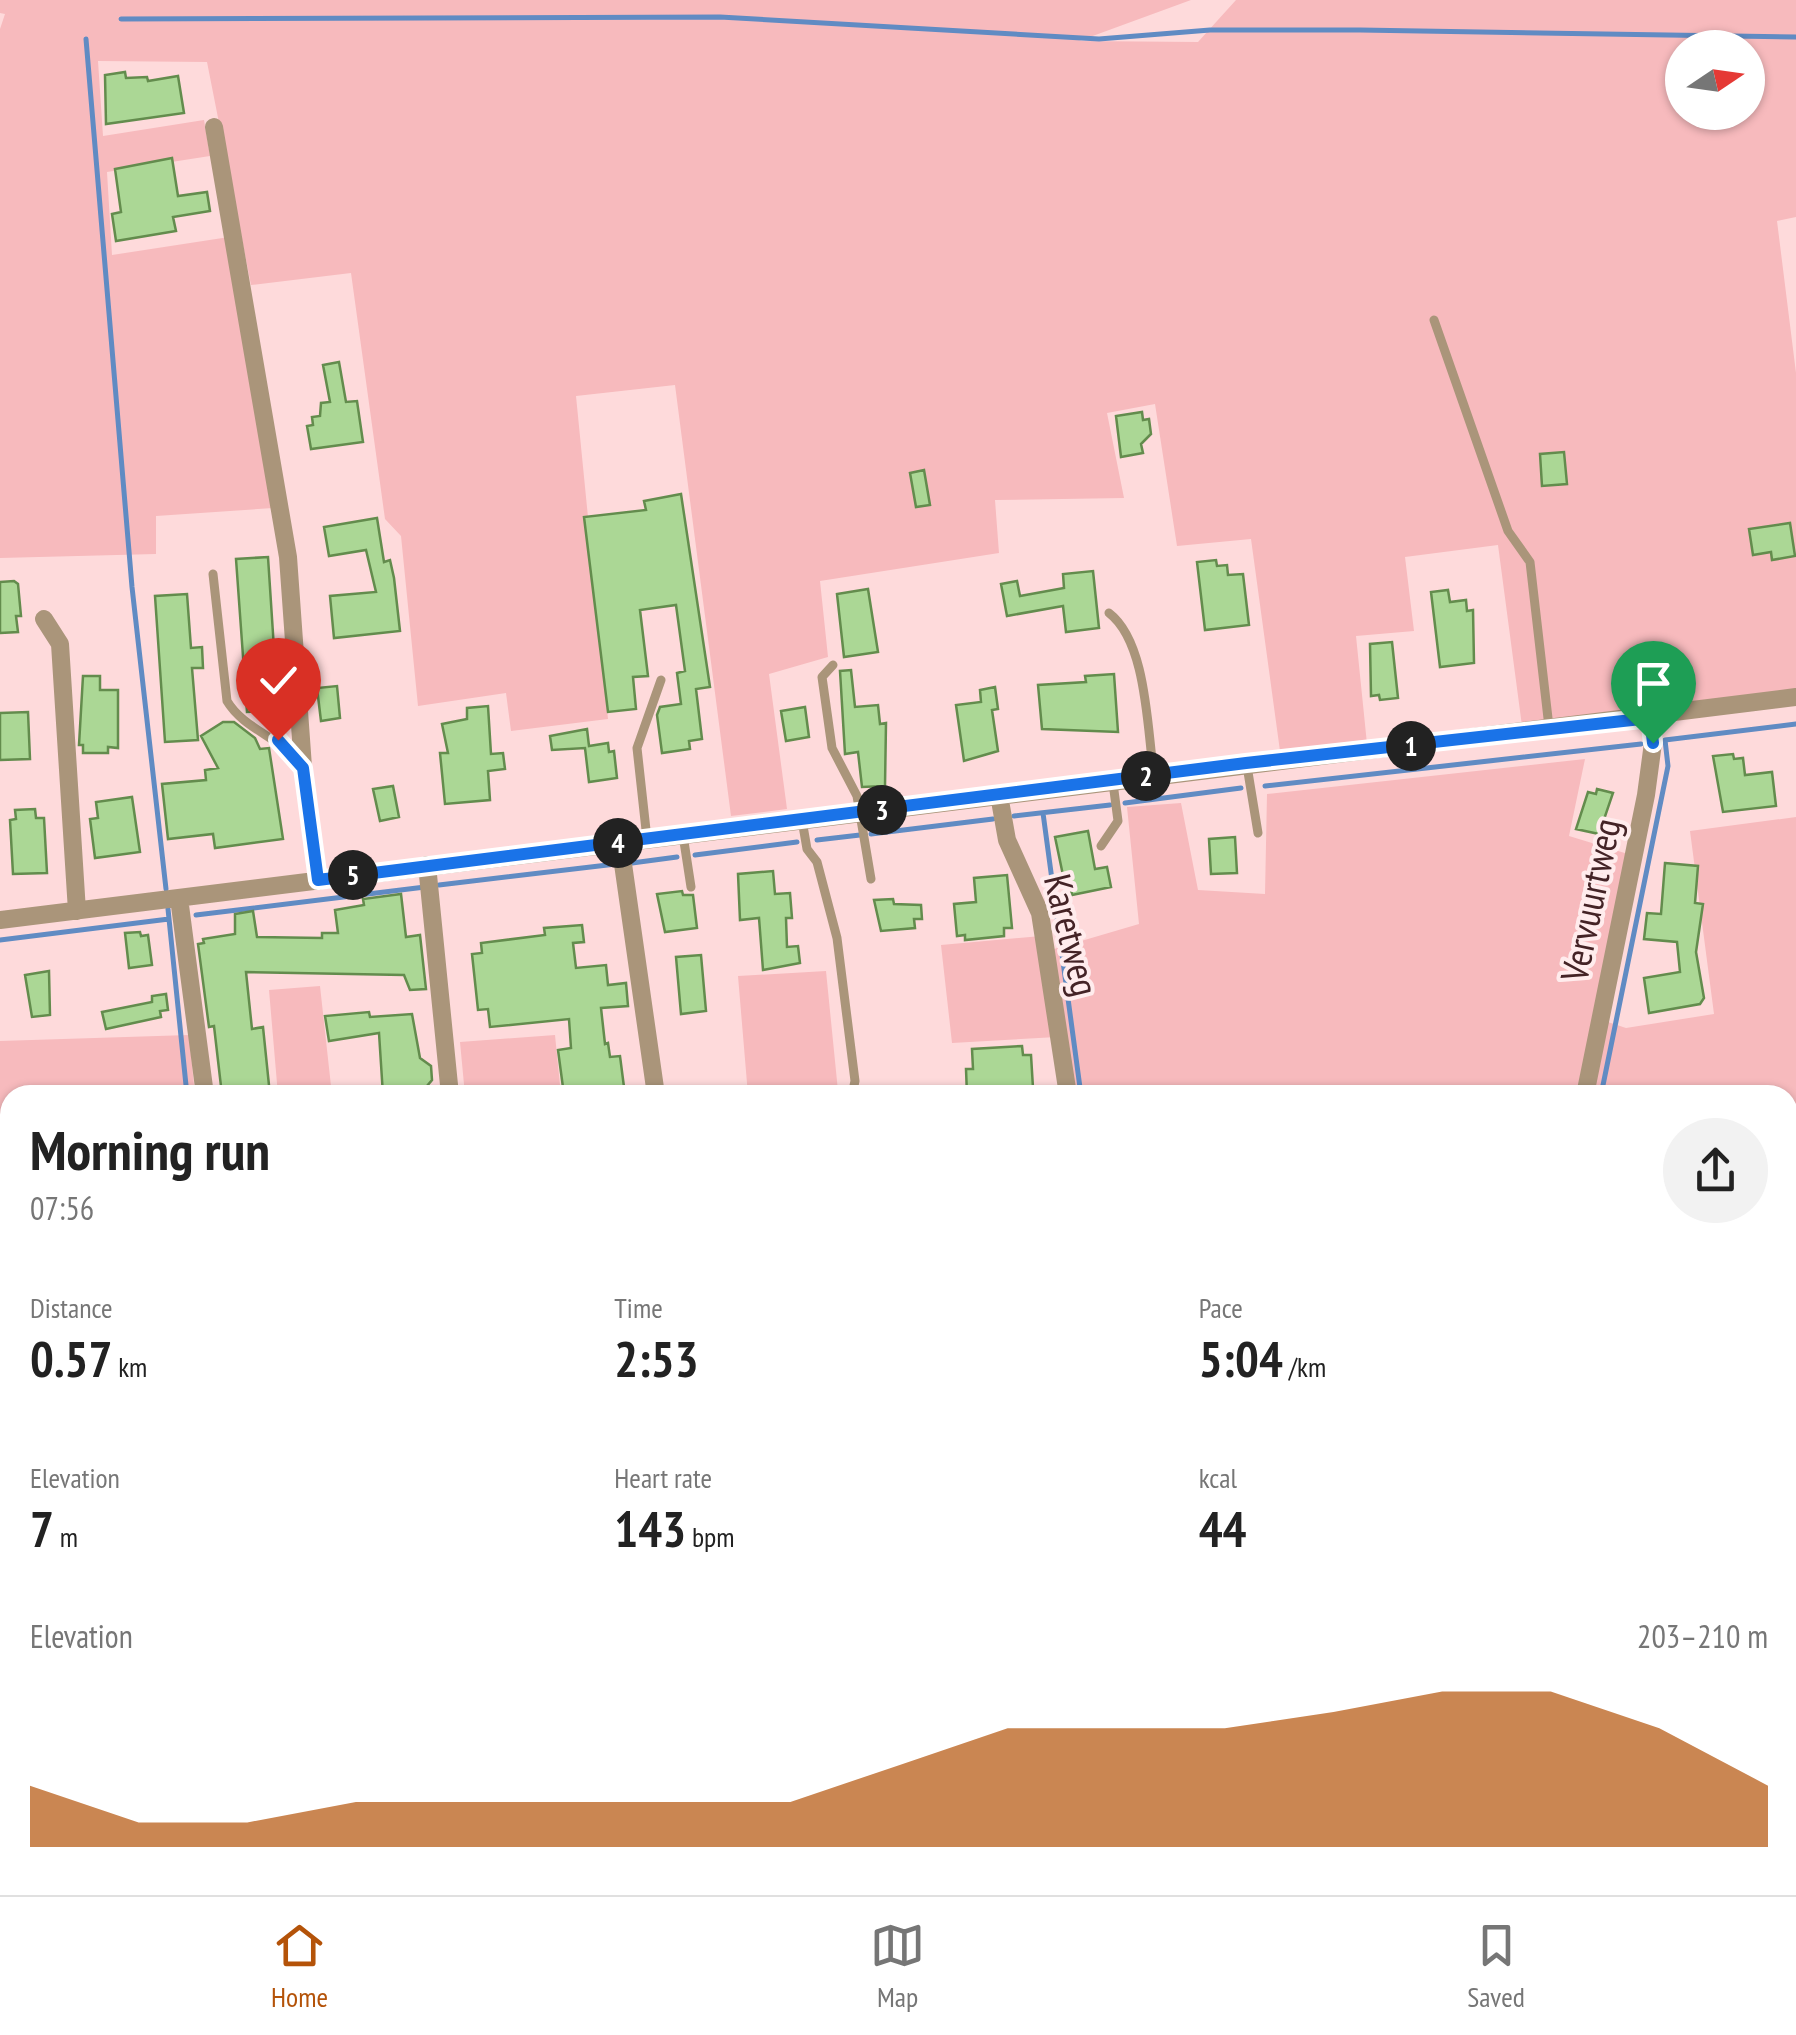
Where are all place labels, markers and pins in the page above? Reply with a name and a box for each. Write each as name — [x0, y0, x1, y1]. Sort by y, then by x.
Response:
pin — [236, 638, 321, 741]
pin — [1611, 641, 1696, 744]
pin: 1 — [1386, 721, 1436, 771]
pin: 2 — [1121, 751, 1171, 801]
pin: 3 — [857, 785, 907, 835]
pin: 4 — [593, 818, 643, 868]
pin: 5 — [328, 850, 378, 900]

